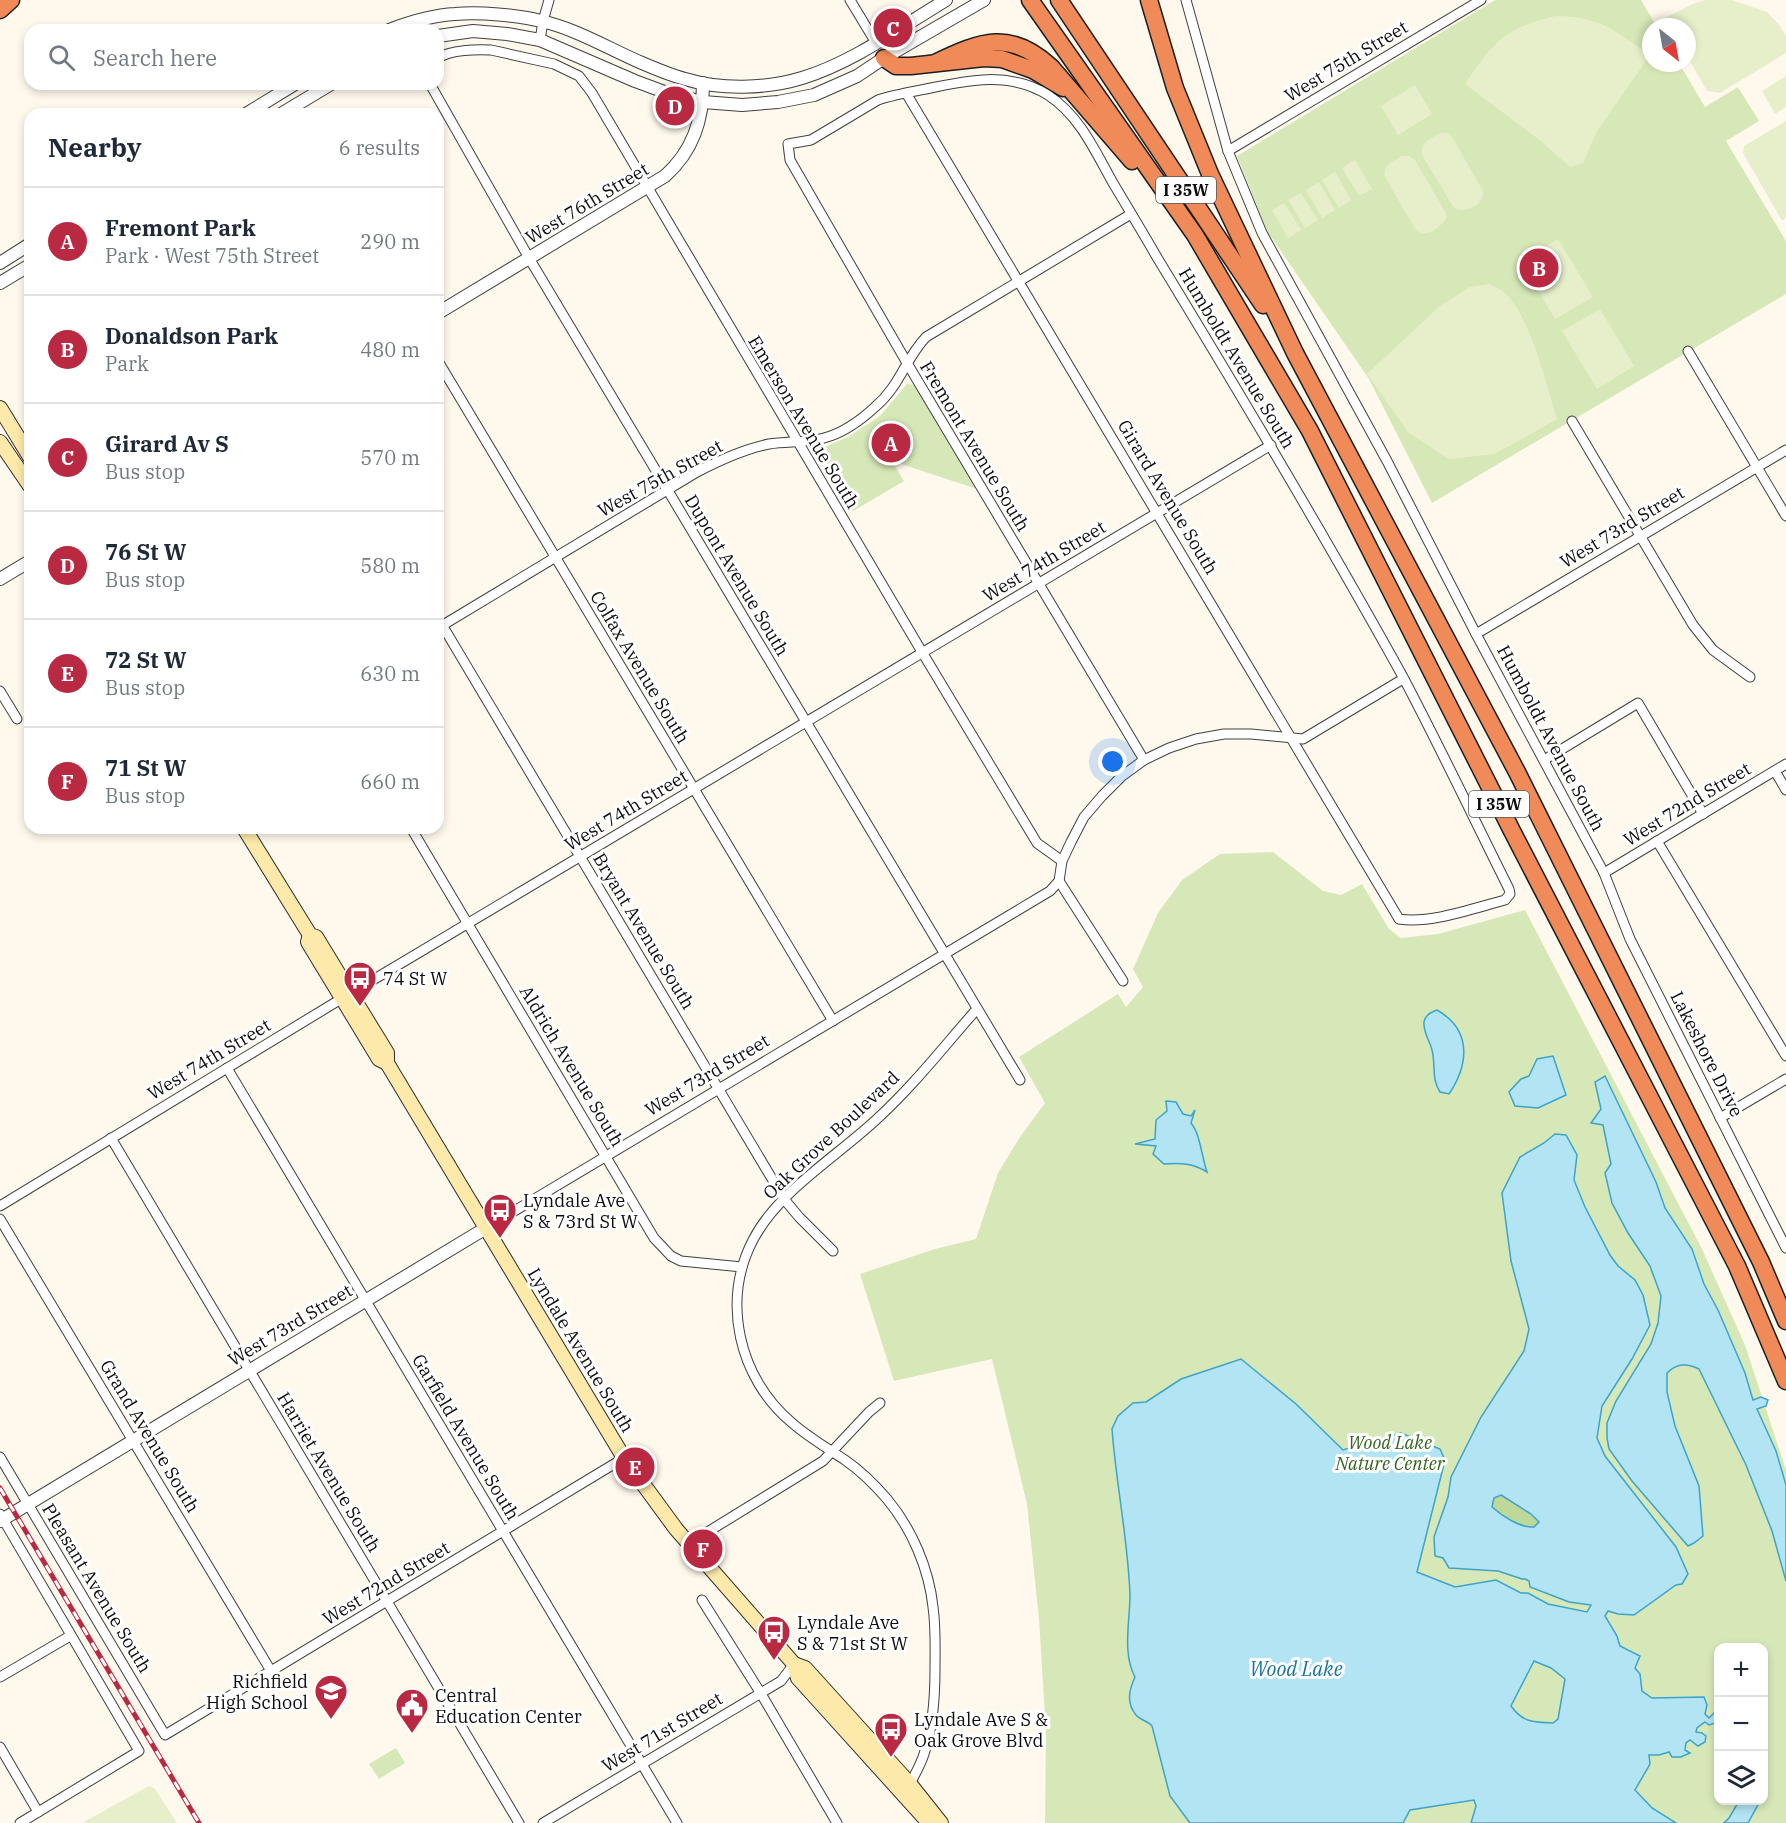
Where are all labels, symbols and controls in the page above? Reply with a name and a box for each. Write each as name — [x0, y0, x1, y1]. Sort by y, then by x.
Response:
pin: C — [874, 6, 912, 51]
street label: West 75th Street — [1280, 15, 1412, 107]
north arrow — [1642, 18, 1696, 72]
search box — [24, 24, 444, 90]
icon: search — [45, 41, 78, 74]
text: Search here — [93, 43, 217, 72]
pin: D — [656, 84, 694, 128]
text: Nearby — [48, 130, 142, 164]
text: 6 results — [339, 134, 420, 161]
street label: West 76th Street — [521, 157, 653, 249]
road number: I 35W — [1156, 177, 1216, 203]
text: Fremont Park — [105, 213, 256, 242]
text: A — [61, 228, 74, 255]
text: 290 m — [360, 228, 420, 255]
text: Park · West 75th Street — [105, 242, 319, 269]
pin: B — [1520, 246, 1558, 290]
street label: Humboldt Avenue South — [1174, 263, 1300, 453]
text: Donaldson Park — [105, 321, 278, 350]
street label: Emerson Avenue South — [743, 331, 865, 513]
text: B — [60, 336, 75, 363]
text: 480 m — [360, 336, 420, 363]
text: Park — [105, 350, 149, 377]
street label: Fremont Avenue South — [915, 357, 1035, 535]
street label: Girard Avenue South — [1113, 415, 1223, 579]
pin: A — [872, 420, 910, 466]
text: Girard Av S — [105, 429, 229, 458]
street label: West 75th Street — [593, 434, 727, 522]
text: C — [61, 444, 74, 471]
text: 570 m — [360, 444, 420, 471]
text: Bus stop — [105, 458, 185, 485]
street label: West 73rd Street — [1556, 481, 1688, 573]
street label: Dupont Avenue South — [680, 490, 794, 660]
street label: West 74th Street — [978, 515, 1110, 607]
text: 76 St W — [105, 537, 186, 566]
text: D — [60, 552, 75, 579]
text: 580 m — [360, 552, 420, 579]
text: Bus stop — [105, 566, 185, 593]
street label: Colfax Avenue South — [585, 586, 695, 748]
street label: Humboldt Avenue South — [1492, 641, 1610, 835]
text: 72 St W — [105, 645, 186, 674]
text: E — [61, 660, 74, 687]
text: 630 m — [360, 660, 420, 687]
text: Bus stop — [105, 674, 185, 701]
your location — [1098, 747, 1127, 776]
text: 71 St W — [105, 753, 186, 782]
street label: West 72nd Street — [1619, 757, 1755, 851]
street label: West 74th Street — [560, 764, 692, 856]
text: F — [61, 768, 74, 795]
text: 660 m — [360, 768, 420, 795]
text: Bus stop — [105, 782, 185, 809]
road number: I 35W — [1469, 791, 1529, 817]
street label: Bryant Avenue South — [588, 848, 700, 1014]
bus stop icon: 74 St W — [342, 960, 378, 1007]
place label: 74 St W — [383, 967, 448, 990]
street label: Aldrich Avenue South — [515, 981, 629, 1151]
street label: Lakeshore Drive — [1665, 987, 1749, 1121]
street label: West 74th Street — [143, 1013, 275, 1105]
street label: West 73rd Street — [641, 1029, 773, 1121]
street label: Oak Grove Boulevard — [758, 1066, 904, 1204]
place label: Lyndale Ave S & 73rd St W — [523, 1189, 639, 1233]
bus stop icon: Lyndale Ave S & 73rd St W — [482, 1192, 518, 1239]
street label: Lyndale Avenue South — [523, 1263, 639, 1437]
street label: West 73rd Street — [224, 1279, 356, 1371]
street label: Garfield Avenue South — [407, 1350, 525, 1524]
street label: Grand Avenue South — [95, 1355, 205, 1517]
street label: Harriet Avenue South — [272, 1388, 386, 1556]
park label: Wood Lake Nature Center — [1334, 1431, 1446, 1475]
pin: E — [616, 1444, 654, 1490]
street label: Pleasant Avenue South — [37, 1499, 157, 1677]
pin: F — [684, 1526, 722, 1572]
street label: West 72nd Street — [318, 1536, 454, 1630]
place label: Lyndale Ave S & 71st St W — [797, 1611, 909, 1655]
bus stop icon: Lyndale Ave S & 71st St W — [756, 1614, 792, 1661]
map controls — [1714, 1643, 1768, 1805]
button: + — [1714, 1643, 1768, 1697]
water label: Wood Lake — [1249, 1655, 1343, 1682]
place label: Richfield High School — [206, 1670, 308, 1714]
school or university icon: Richfield High School — [313, 1673, 349, 1720]
place label: Central Education Center — [435, 1684, 582, 1728]
public building icon: Central Education Center — [394, 1687, 430, 1734]
street label: West 71st Street — [597, 1687, 727, 1777]
button: − — [1714, 1697, 1768, 1751]
place label: Lyndale Ave S & Oak Grove Blvd — [914, 1708, 1048, 1752]
bus stop icon: Lyndale Ave S & Oak Grove Blvd — [873, 1711, 909, 1758]
button: layers — [1714, 1751, 1768, 1805]

